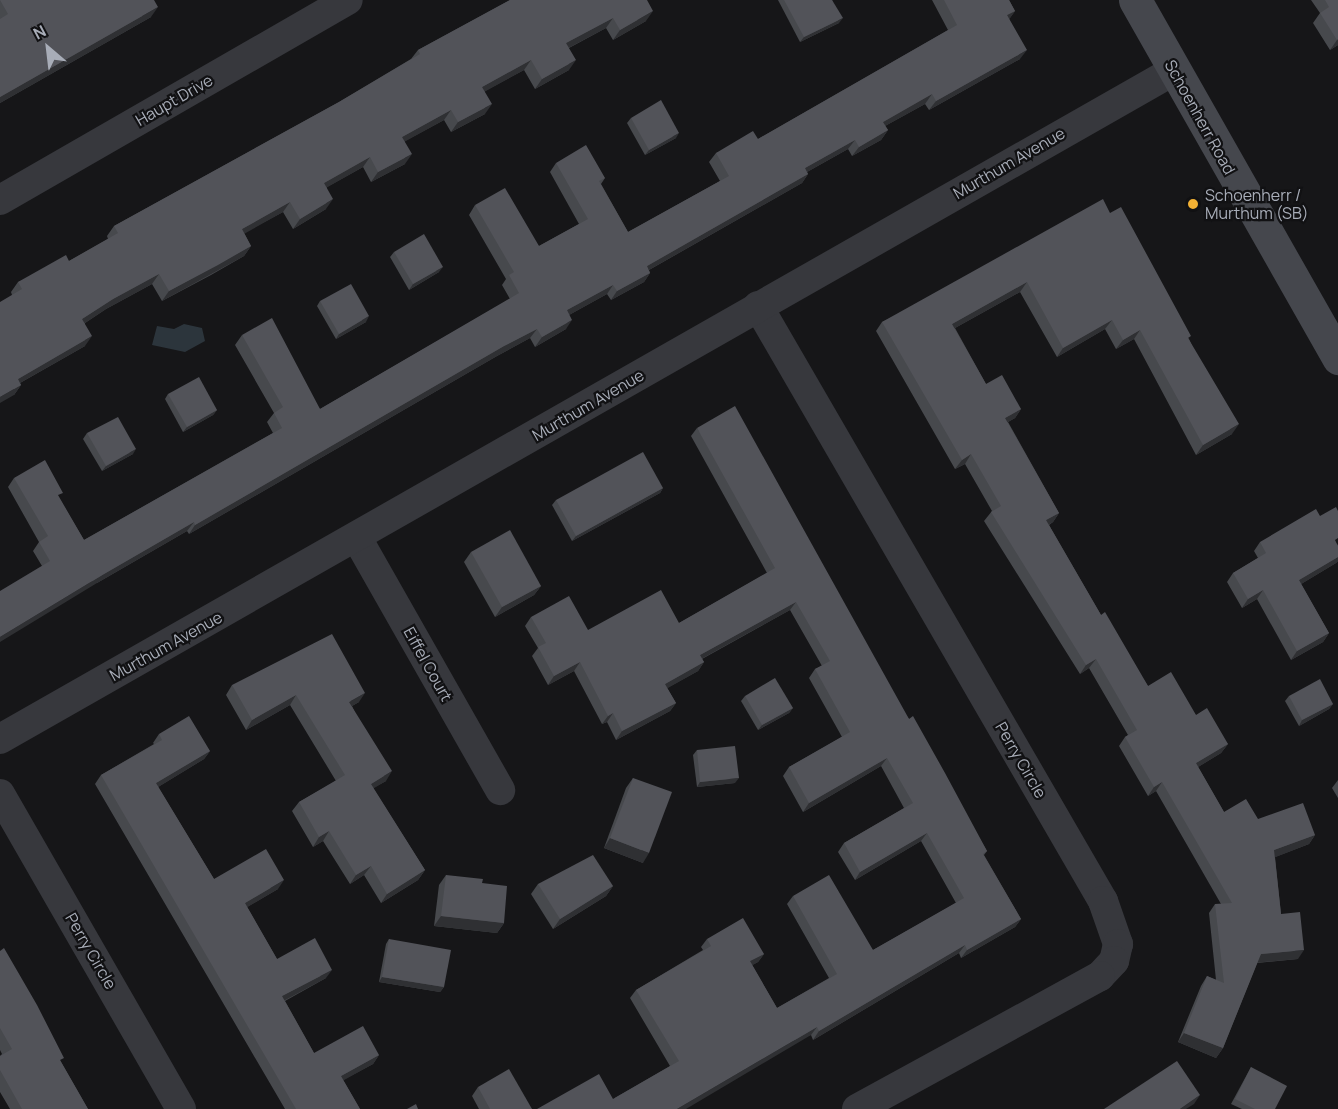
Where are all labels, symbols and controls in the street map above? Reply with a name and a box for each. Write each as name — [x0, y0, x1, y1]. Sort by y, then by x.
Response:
north arrow — [18, 18, 78, 78]
text: N — [29, 20, 50, 45]
street label: Schoenherr Road — [1161, 56, 1239, 178]
street label: Haupt Drive — [132, 70, 216, 130]
street label: Murthum Avenue — [950, 123, 1068, 203]
place label: Schoenherr / Murthum (SB) — [1205, 185, 1309, 223]
marker: Schoenherr / Murthum (SB) — [1186, 197, 1200, 211]
street label: Murthum Avenue — [529, 365, 647, 445]
street label: Murthum Avenue — [106, 607, 226, 685]
street label: Eiffel Court — [400, 623, 456, 705]
street label: Perry Circle — [992, 719, 1050, 801]
street label: Perry Circle — [62, 910, 120, 992]

